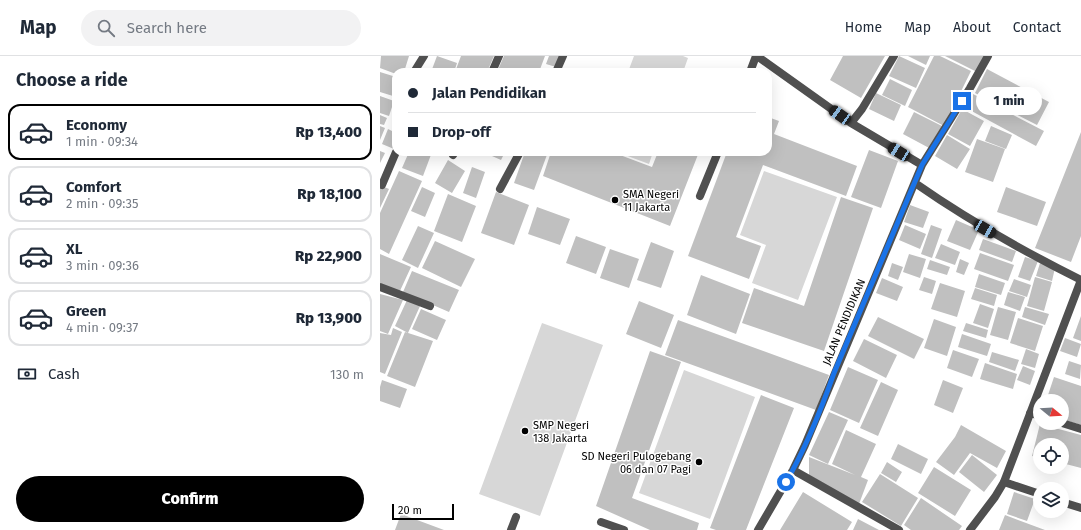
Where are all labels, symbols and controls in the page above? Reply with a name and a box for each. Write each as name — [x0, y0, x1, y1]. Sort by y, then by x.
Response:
search box — [81, 10, 361, 46]
text: Map — [20, 16, 57, 39]
icon: search — [95, 17, 117, 39]
text: Search here — [127, 19, 207, 37]
text: Home — [845, 19, 882, 36]
text: Map — [904, 19, 931, 36]
text: About — [953, 19, 991, 36]
text: Contact — [1013, 19, 1061, 36]
text: Choose a ride — [16, 69, 128, 91]
text: Jalan Pendidikan — [432, 84, 547, 102]
callout: 1 min — [976, 87, 1042, 115]
route end — [953, 92, 971, 110]
text: 1 min — [993, 93, 1025, 108]
car — [827, 103, 853, 127]
icon: car — [18, 114, 54, 150]
text: Economy — [66, 116, 127, 134]
text: Rp 13,400 — [296, 123, 362, 141]
text: Drop-off — [432, 123, 491, 141]
text: 1 min · 09:34 — [66, 134, 138, 149]
car — [886, 141, 912, 163]
icon: car — [18, 176, 54, 212]
text: Comfort — [66, 178, 122, 196]
text: Rp 18,100 — [297, 185, 362, 203]
place label: SMA Negeri 11 Jakarta — [623, 188, 679, 214]
marker: SMA Negeri 11 Jakarta — [610, 195, 620, 205]
text: 2 min · 09:35 — [66, 196, 139, 211]
car — [972, 218, 998, 240]
icon: car — [18, 238, 54, 274]
text: XL — [66, 240, 82, 258]
text: Rp 22,900 — [295, 247, 362, 265]
text: 3 min · 09:36 — [66, 258, 139, 273]
street label: JALAN PENDIDIKAN — [820, 277, 868, 367]
icon: car — [18, 300, 54, 336]
text: Green — [66, 302, 106, 320]
text: Rp 13,900 — [296, 309, 362, 327]
text: 4 min · 09:37 — [66, 320, 138, 335]
icon: cash — [16, 363, 38, 385]
text: Cash — [48, 365, 80, 383]
text: 130 m — [330, 367, 364, 382]
north arrow — [1033, 394, 1069, 430]
map controls — [1033, 394, 1069, 518]
place label: SMP Negeri 138 Jakarta — [533, 419, 589, 445]
marker: SMP Negeri 138 Jakarta — [520, 426, 530, 436]
button: locate — [1033, 438, 1069, 474]
place label: SD Negeri Pulogebang 06 dan 07 Pagi — [581, 450, 691, 476]
marker: SD Negeri Pulogebang 06 dan 07 Pagi — [694, 457, 704, 467]
route start — [777, 473, 795, 491]
button: Confirm — [16, 476, 364, 522]
button: layers — [1033, 482, 1069, 518]
scale bar — [392, 502, 454, 521]
text: 20 m — [398, 504, 422, 517]

